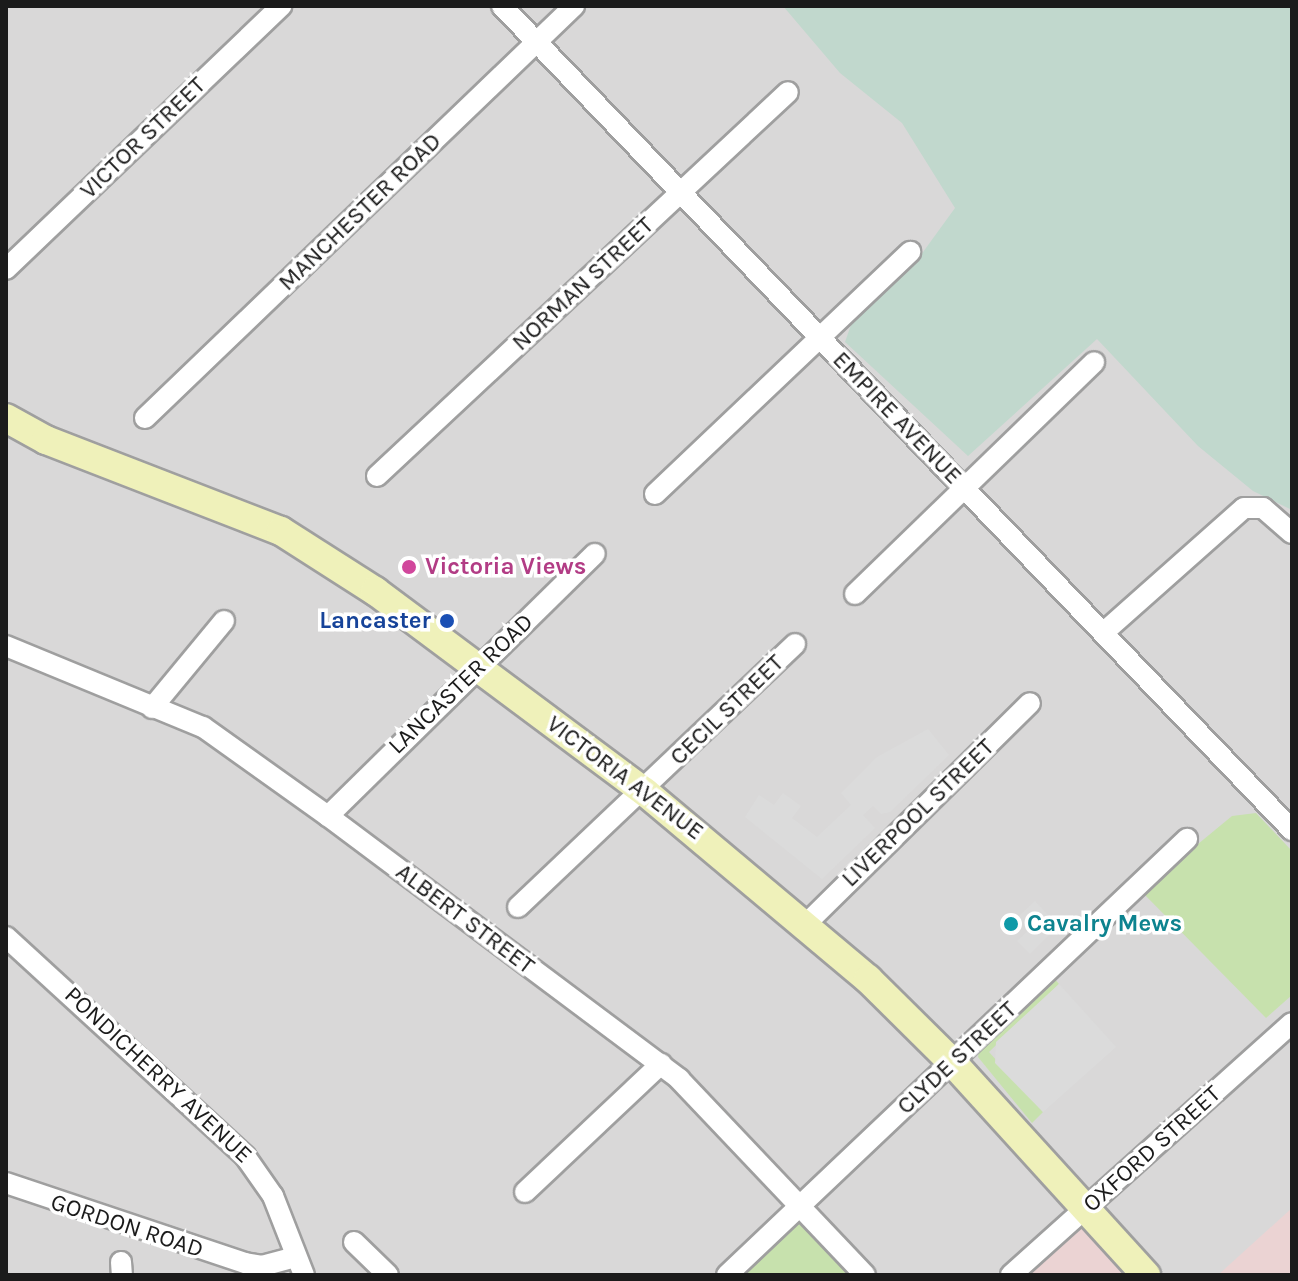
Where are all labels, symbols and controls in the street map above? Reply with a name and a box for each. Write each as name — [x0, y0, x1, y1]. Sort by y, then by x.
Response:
street label: VICTOR STREET — [74, 71, 212, 205]
street label: MANCHESTER ROAD — [273, 127, 447, 297]
street label: NORMAN STREET — [506, 211, 660, 357]
street label: EMPIRE AVENUE — [826, 346, 968, 490]
place label: Victoria Views — [425, 553, 586, 581]
marker: Victoria Views — [400, 558, 418, 576]
place label: Lancaster — [319, 607, 431, 635]
street label: LANCASTER ROAD — [383, 608, 539, 760]
marker: Lancaster — [438, 612, 456, 630]
street label: CECIL STREET — [664, 649, 790, 771]
street label: VICTORIA AVENUE — [541, 710, 709, 846]
street label: LIVERPOOL STREET — [836, 733, 1000, 893]
street label: ALBERT STREET — [390, 858, 540, 980]
place label: Cavalry Mews — [1027, 910, 1182, 938]
marker: Cavalry Mews — [1002, 915, 1020, 933]
street label: PONDICHERRY AVENUE — [58, 981, 258, 1169]
street label: CLYDE STREET — [891, 995, 1023, 1121]
street label: OXFORD STREET — [1077, 1080, 1227, 1218]
street label: GORDON ROAD — [47, 1188, 207, 1264]

